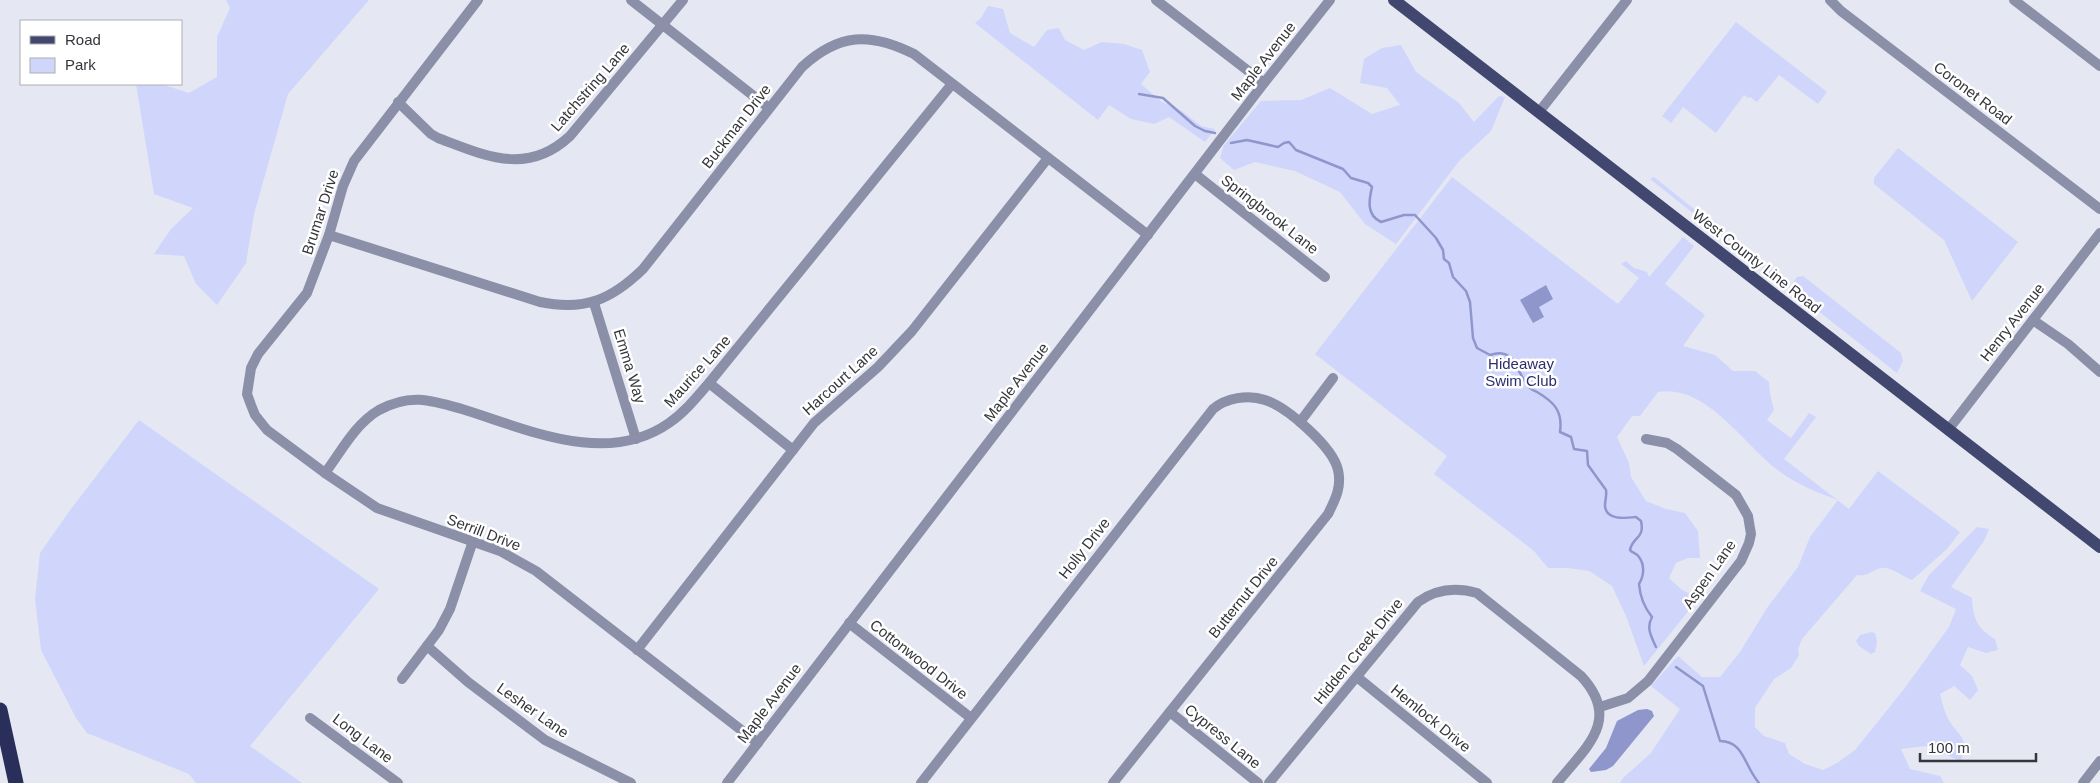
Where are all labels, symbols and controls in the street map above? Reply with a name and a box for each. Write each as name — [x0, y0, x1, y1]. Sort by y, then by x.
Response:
street label: Maple Avenue — [1227, 18, 1299, 104]
legend — [20, 20, 182, 85]
text: Road — [65, 31, 101, 48]
street label: Latchstring Lane — [547, 40, 633, 134]
text: Park — [65, 56, 96, 73]
street label: Coronet Road — [1931, 58, 2015, 128]
street label: Buckman Drive — [698, 81, 774, 171]
street label: Brumar Drive — [298, 167, 342, 257]
street label: Springbrook Lane — [1218, 171, 1322, 257]
street label: West County Line Road — [1689, 206, 1825, 316]
street label: Henry Avenue — [1976, 280, 2048, 364]
street label: Emma Way — [611, 327, 650, 406]
street label: Maurice Lane — [660, 332, 734, 410]
street label: Maple Avenue — [980, 339, 1052, 425]
street label: Harcourt Lane — [799, 342, 881, 418]
park label: Hideaway Swim Club — [1485, 355, 1557, 389]
street label: Serrill Drive — [445, 510, 523, 554]
street label: Holly Drive — [1055, 514, 1113, 582]
street label: Aspen Lane — [1679, 536, 1739, 612]
street label: Butternut Drive — [1205, 553, 1281, 641]
street label: Hidden Creek Drive — [1310, 595, 1406, 707]
street label: Cottonwood Drive — [867, 616, 971, 702]
street label: Maple Avenue — [734, 660, 804, 746]
street label: Lesher Lane — [494, 679, 572, 741]
street label: Hemlock Drive — [1388, 681, 1474, 755]
street label: Cypress Lane — [1182, 700, 1264, 772]
street label: Long Lane — [330, 710, 396, 766]
scale bar — [1920, 730, 2036, 762]
text: 100 m — [1928, 739, 1970, 756]

